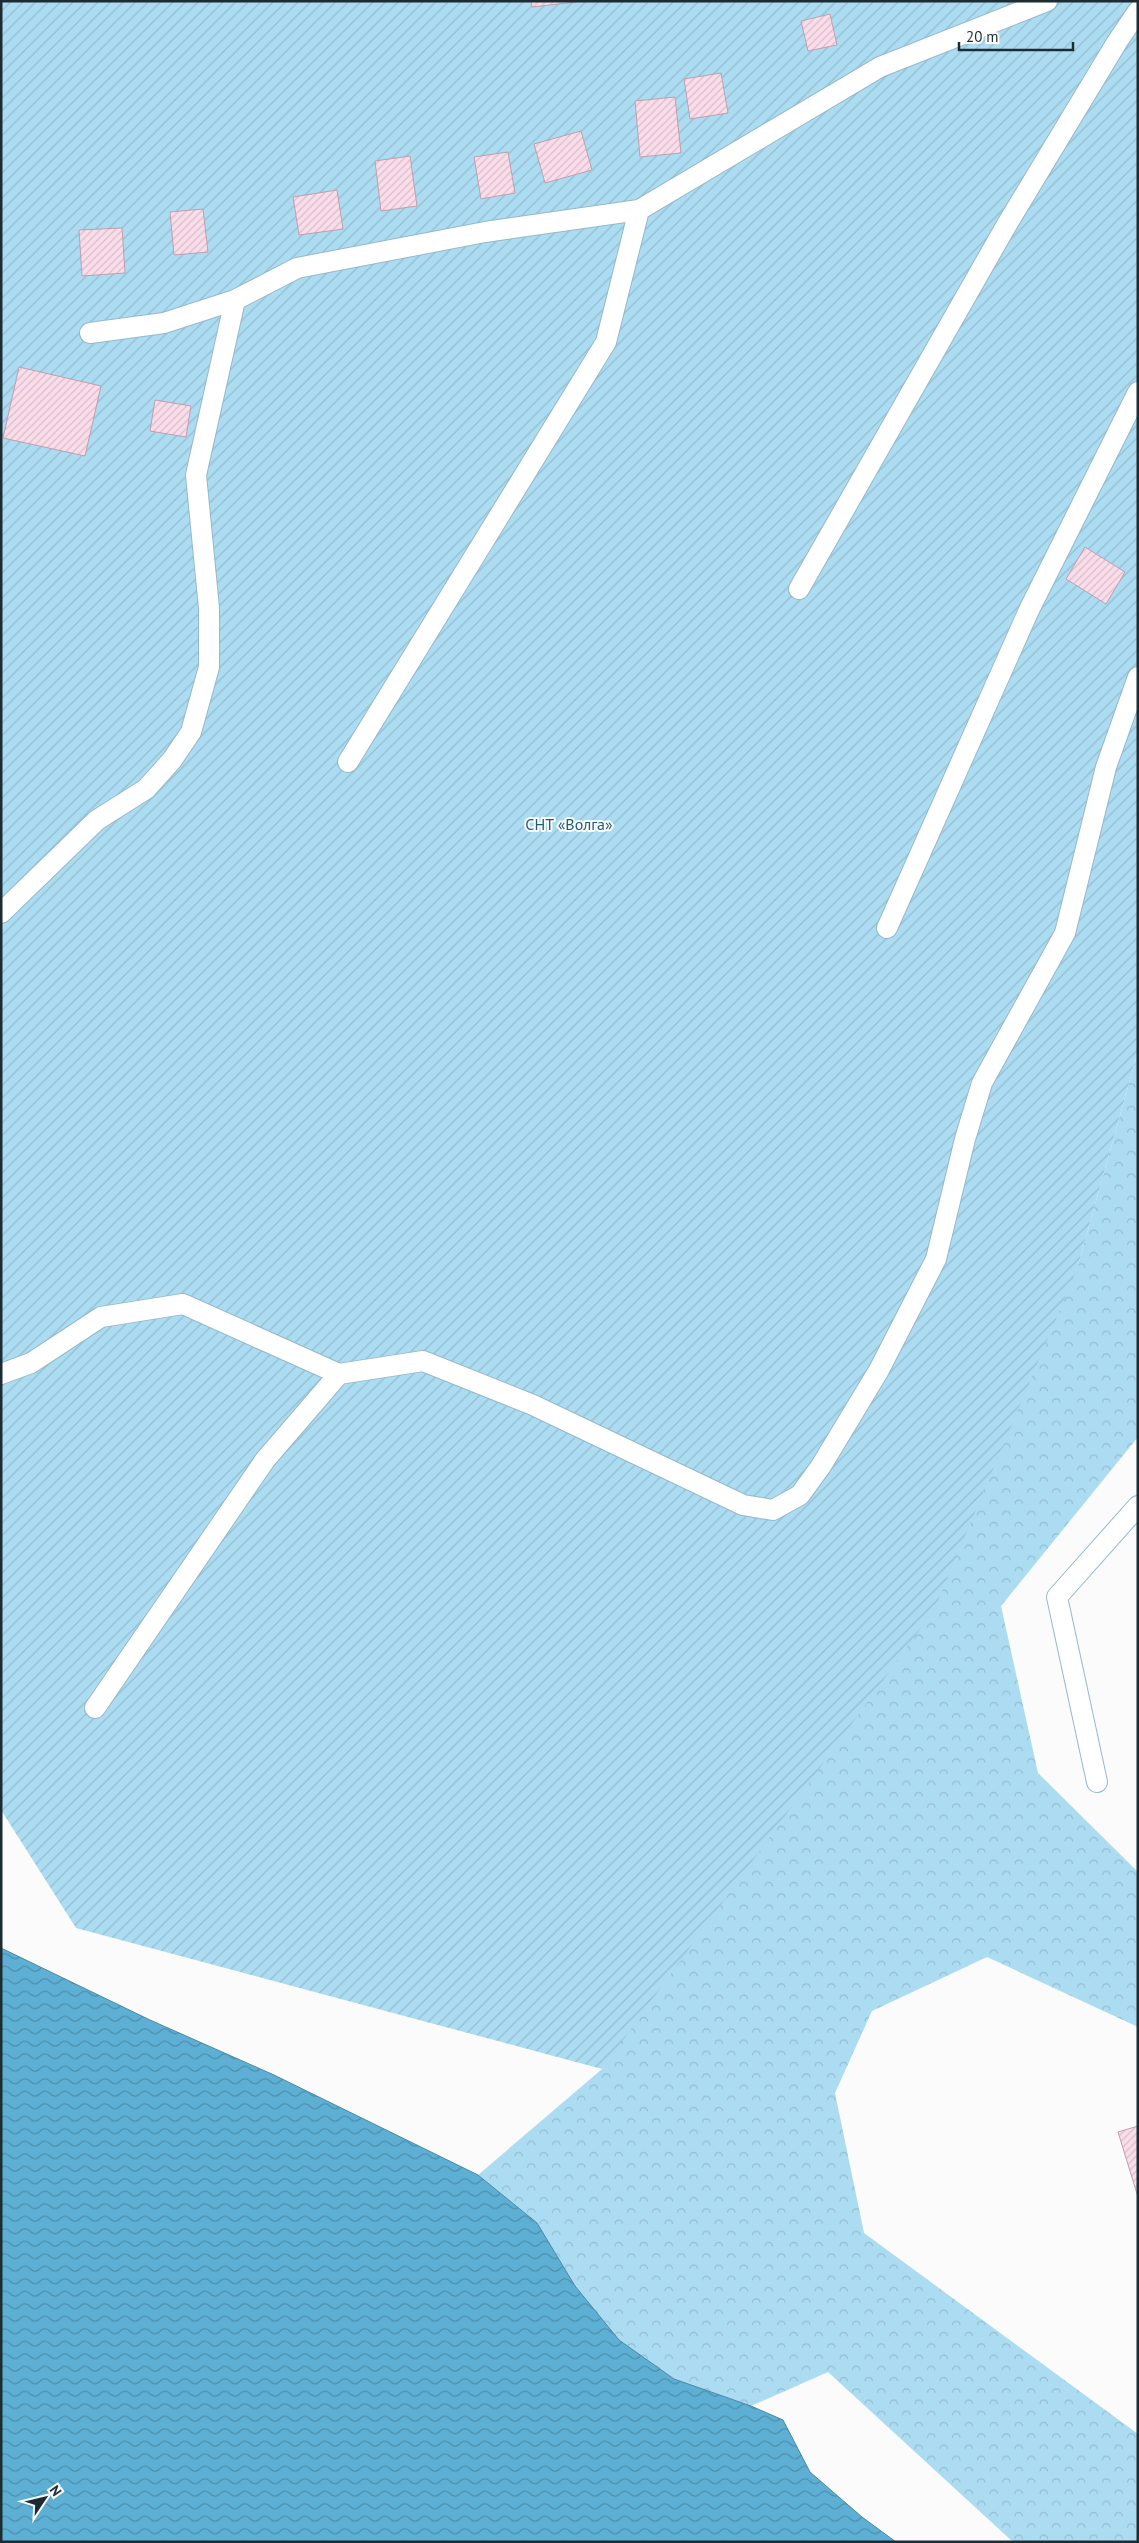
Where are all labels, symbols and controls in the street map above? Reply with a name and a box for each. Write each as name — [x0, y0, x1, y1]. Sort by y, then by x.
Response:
scale bar — [959, 20, 1073, 52]
text: 20 m — [966, 27, 999, 46]
park label: СНТ «Волга» — [525, 814, 613, 834]
north arrow — [20, 2473, 70, 2523]
text: N — [46, 2482, 66, 2499]

